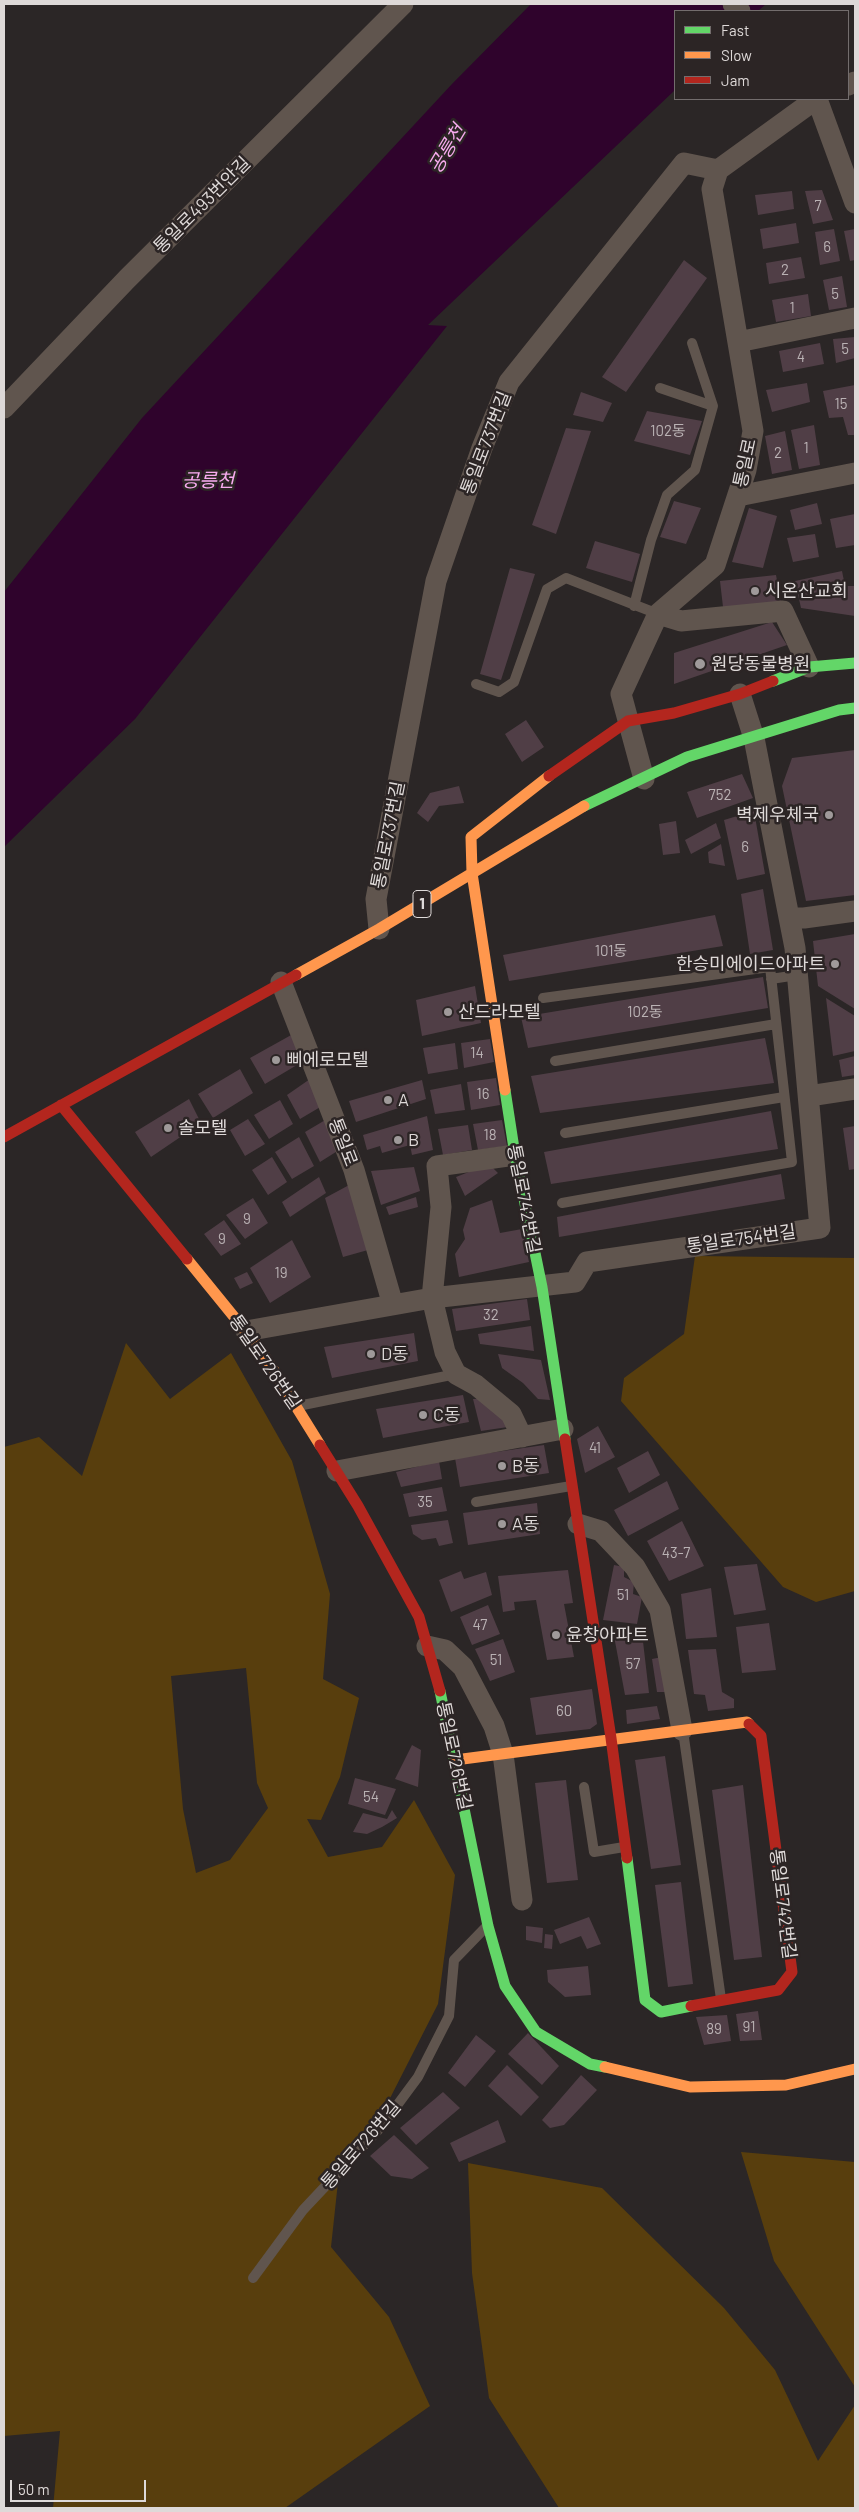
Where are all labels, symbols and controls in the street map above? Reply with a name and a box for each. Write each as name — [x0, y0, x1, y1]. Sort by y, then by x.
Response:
legend — [674, 10, 849, 100]
text: Fast — [721, 21, 749, 39]
text: Slow — [721, 46, 752, 64]
text: Jam — [721, 71, 750, 89]
water label: 공릉천 — [424, 121, 470, 177]
street label: 통일로493번안길 — [149, 152, 255, 258]
house number: 7 — [814, 197, 822, 215]
house number: 6 — [823, 238, 831, 256]
house number: 2 — [781, 261, 789, 279]
house number: 5 — [831, 285, 839, 303]
house number: 1 — [789, 299, 795, 317]
house number: 5 — [841, 340, 849, 358]
house number: 4 — [797, 348, 805, 366]
street label: 통일로737번길 — [456, 388, 516, 498]
house number: 15 — [835, 395, 847, 413]
house number: 102동 — [650, 422, 686, 440]
street label: 통일로 — [729, 436, 761, 490]
house number: 1 — [803, 439, 809, 457]
house number: 2 — [774, 444, 782, 462]
water label: 공릉천 — [182, 470, 234, 492]
place label: 시온산교회 — [765, 580, 848, 602]
marker: 시온산교회 — [749, 585, 761, 597]
place label: 원당동물병원 — [711, 653, 810, 675]
marker: 원당동물병원 — [693, 657, 707, 671]
street label: 통일로737번길 — [367, 779, 409, 891]
house number: 752 — [709, 786, 731, 804]
place label: 벽제우체국 — [736, 804, 819, 826]
marker: 벽제우체국 — [823, 809, 835, 821]
house number: 6 — [741, 838, 749, 856]
road number: 1 — [413, 891, 431, 918]
house number: 101동 — [595, 942, 627, 960]
place label: 한승미에이드아파트 — [676, 953, 825, 975]
marker: 한승미에이드아파트 — [829, 958, 841, 970]
place label: 산드라모텔 — [458, 1001, 541, 1023]
house number: 102동 — [627, 1003, 663, 1021]
marker: 산드라모텔 — [442, 1006, 454, 1018]
house number: 14 — [470, 1044, 484, 1062]
place label: 삐에로모텔 — [286, 1049, 369, 1071]
marker: 삐에로모텔 — [270, 1054, 282, 1066]
house number: 16 — [477, 1085, 489, 1103]
place label: A — [398, 1089, 409, 1111]
marker: A — [382, 1094, 394, 1106]
street label: 통일로 — [324, 1115, 362, 1169]
place label: 솔모텔 — [178, 1117, 228, 1139]
marker: 솔모텔 — [162, 1122, 174, 1134]
house number: 18 — [483, 1126, 497, 1144]
place label: B — [408, 1129, 419, 1151]
marker: B — [392, 1134, 404, 1146]
street label: 통일로742번길 — [503, 1143, 545, 1255]
house number: 9 — [243, 1210, 251, 1228]
street label: 통일로754번길 — [685, 1221, 797, 1257]
house number: 9 — [218, 1230, 226, 1248]
house number: 19 — [274, 1264, 288, 1282]
house number: 32 — [483, 1306, 499, 1324]
street label: 통일로726번길 — [225, 1311, 305, 1413]
place label: D동 — [381, 1343, 409, 1365]
marker: D동 — [365, 1348, 377, 1360]
place label: C동 — [433, 1404, 460, 1426]
marker: C동 — [417, 1409, 429, 1421]
house number: 41 — [589, 1439, 601, 1457]
place label: B동 — [512, 1455, 540, 1477]
marker: B동 — [496, 1460, 508, 1472]
house number: 35 — [417, 1493, 433, 1511]
place label: A동 — [512, 1513, 539, 1535]
marker: A동 — [496, 1518, 508, 1530]
house number: 43-7 — [662, 1544, 690, 1562]
house number: 51 — [617, 1586, 629, 1604]
house number: 47 — [473, 1616, 487, 1634]
place label: 윤창아파트 — [566, 1624, 649, 1646]
marker: 윤창아파트 — [550, 1629, 562, 1641]
house number: 51 — [490, 1651, 502, 1669]
house number: 57 — [626, 1655, 640, 1673]
street label: 통일로726번길 — [432, 1700, 476, 1812]
house number: 60 — [556, 1702, 572, 1720]
house number: 54 — [363, 1788, 379, 1806]
street label: 통일로742번길 — [766, 1848, 800, 1960]
house number: 91 — [743, 2018, 755, 2036]
house number: 89 — [706, 2020, 722, 2038]
street label: 통일로726번길 — [317, 2096, 405, 2194]
scale bar — [12, 2470, 149, 2502]
text: 50 m — [18, 2480, 50, 2498]

